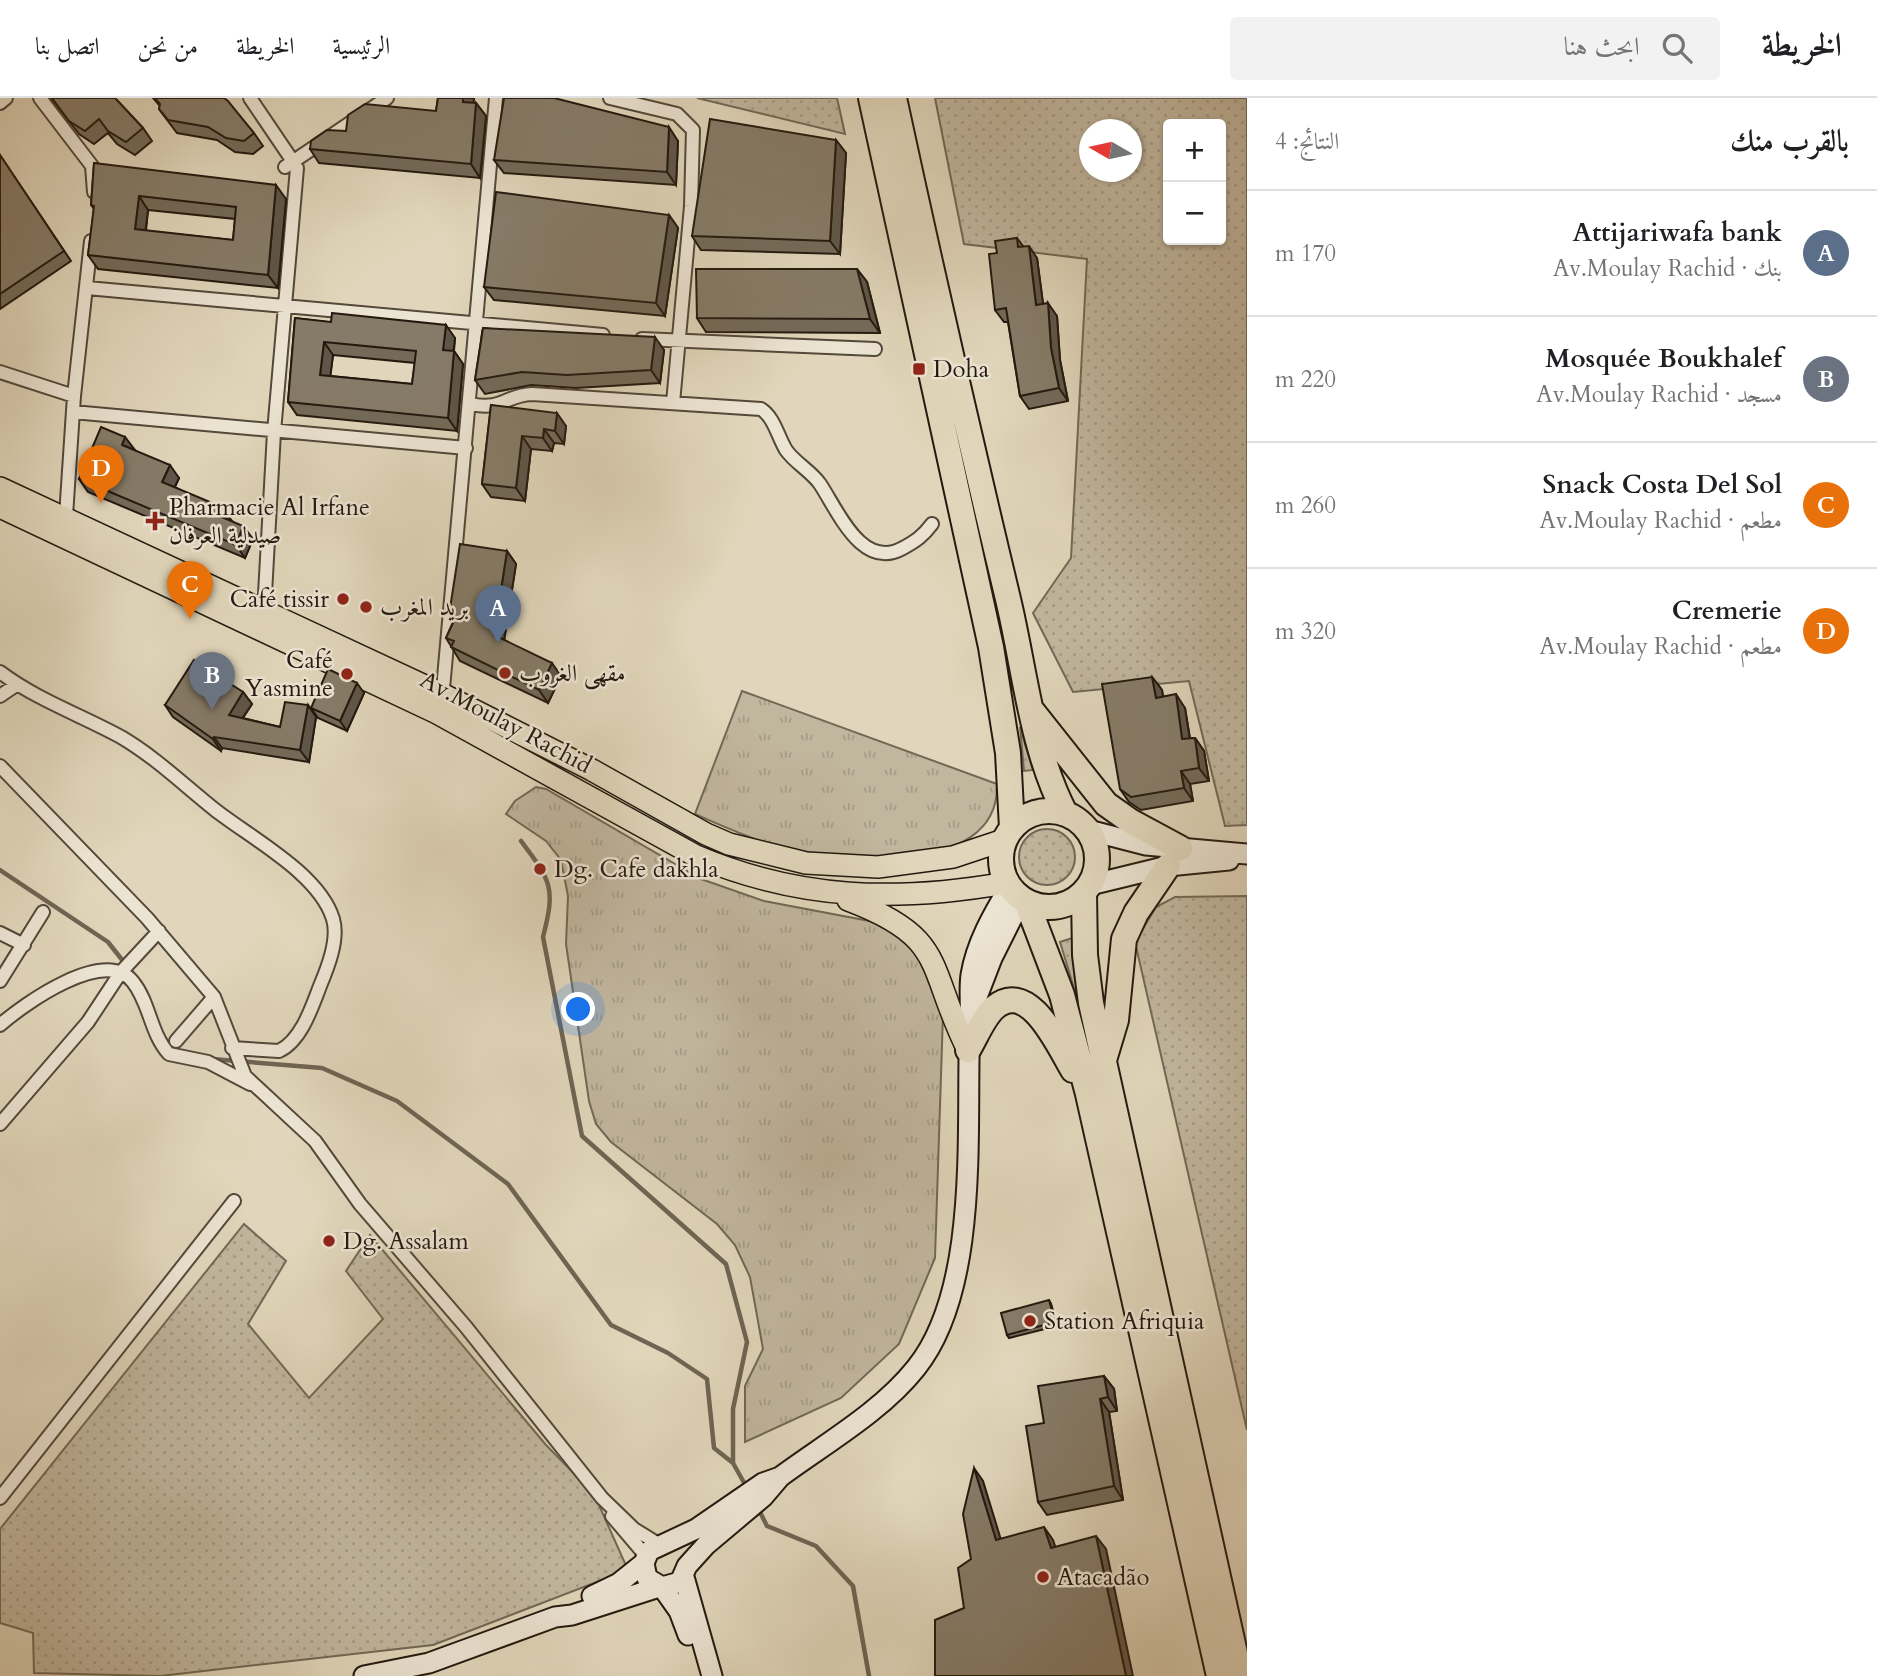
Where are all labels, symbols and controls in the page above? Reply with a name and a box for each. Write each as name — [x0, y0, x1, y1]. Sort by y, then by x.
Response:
search box — [1230, 17, 1720, 80]
text: الخريطة — [1762, 23, 1842, 68]
text: ابحث هنا — [1563, 29, 1640, 64]
icon: search — [1658, 29, 1696, 67]
text: اتصل بنا — [35, 30, 99, 63]
text: من نحن — [137, 30, 198, 63]
text: الخريطة — [236, 30, 295, 63]
text: الرئيسية — [333, 30, 390, 63]
north arrow — [1079, 119, 1142, 182]
map controls — [1163, 119, 1226, 245]
button: + — [1163, 119, 1226, 182]
text: بالقرب منك — [1730, 121, 1849, 162]
text: النتائج: 4 — [1275, 126, 1339, 157]
button: − — [1163, 182, 1226, 245]
text: Attijariwafa bank — [1572, 215, 1782, 250]
text: 170 m — [1275, 238, 1336, 269]
text: A — [1817, 238, 1835, 269]
text: بنك · Av.Moulay Rachid — [1553, 253, 1782, 284]
text: Mosquée Boukhalef — [1545, 341, 1782, 376]
place label: Doha — [933, 353, 990, 386]
marker: Doha — [911, 361, 927, 377]
text: 220 m — [1275, 364, 1336, 395]
text: B — [1818, 364, 1834, 395]
text: مسجد · Av.Moulay Rachid — [1536, 379, 1782, 410]
pin: D — [78, 445, 124, 503]
text: Snack Costa Del Sol — [1542, 467, 1782, 502]
text: 260 m — [1275, 490, 1336, 521]
text: C — [1817, 490, 1835, 521]
place label: Pharmacie Al Irfane صيدلية العرفان — [169, 491, 370, 552]
text: مطعم · Av.Moulay Rachid — [1539, 505, 1782, 536]
marker: Pharmacie Al Irfane صيدلية العرفان — [147, 513, 163, 529]
pin: C — [167, 561, 213, 619]
place label: Café tissir — [230, 583, 329, 616]
pin: A — [475, 585, 521, 643]
marker: Café tissir — [335, 591, 351, 607]
place label: بريد المغرب — [380, 591, 468, 624]
text: Cremerie — [1672, 593, 1782, 628]
marker: بريد المغرب — [358, 599, 374, 615]
text: 320 m — [1275, 616, 1336, 647]
text: D — [1816, 616, 1836, 647]
text: مطعم · Av.Moulay Rachid — [1539, 631, 1782, 662]
place label: Café Yasmine — [245, 644, 333, 705]
pin: B — [189, 652, 235, 710]
place label: مقهى الغروب — [519, 657, 626, 690]
street label: Av.Moulay Rachid — [414, 663, 598, 782]
marker: مقهى الغروب — [497, 665, 513, 681]
marker: Café Yasmine — [339, 666, 355, 682]
place label: Dg. Cafe dakhla — [554, 853, 719, 886]
marker: Dg. Cafe dakhla — [532, 861, 548, 877]
your location — [561, 992, 595, 1026]
place label: Dg. Assalam — [343, 1225, 469, 1258]
marker: Dg. Assalam — [321, 1233, 337, 1249]
place label: Station Afriquia — [1044, 1305, 1205, 1338]
marker: Station Afriquia — [1022, 1313, 1038, 1329]
place label: Atacadão — [1057, 1561, 1150, 1594]
marker: Atacadão — [1035, 1569, 1051, 1585]

